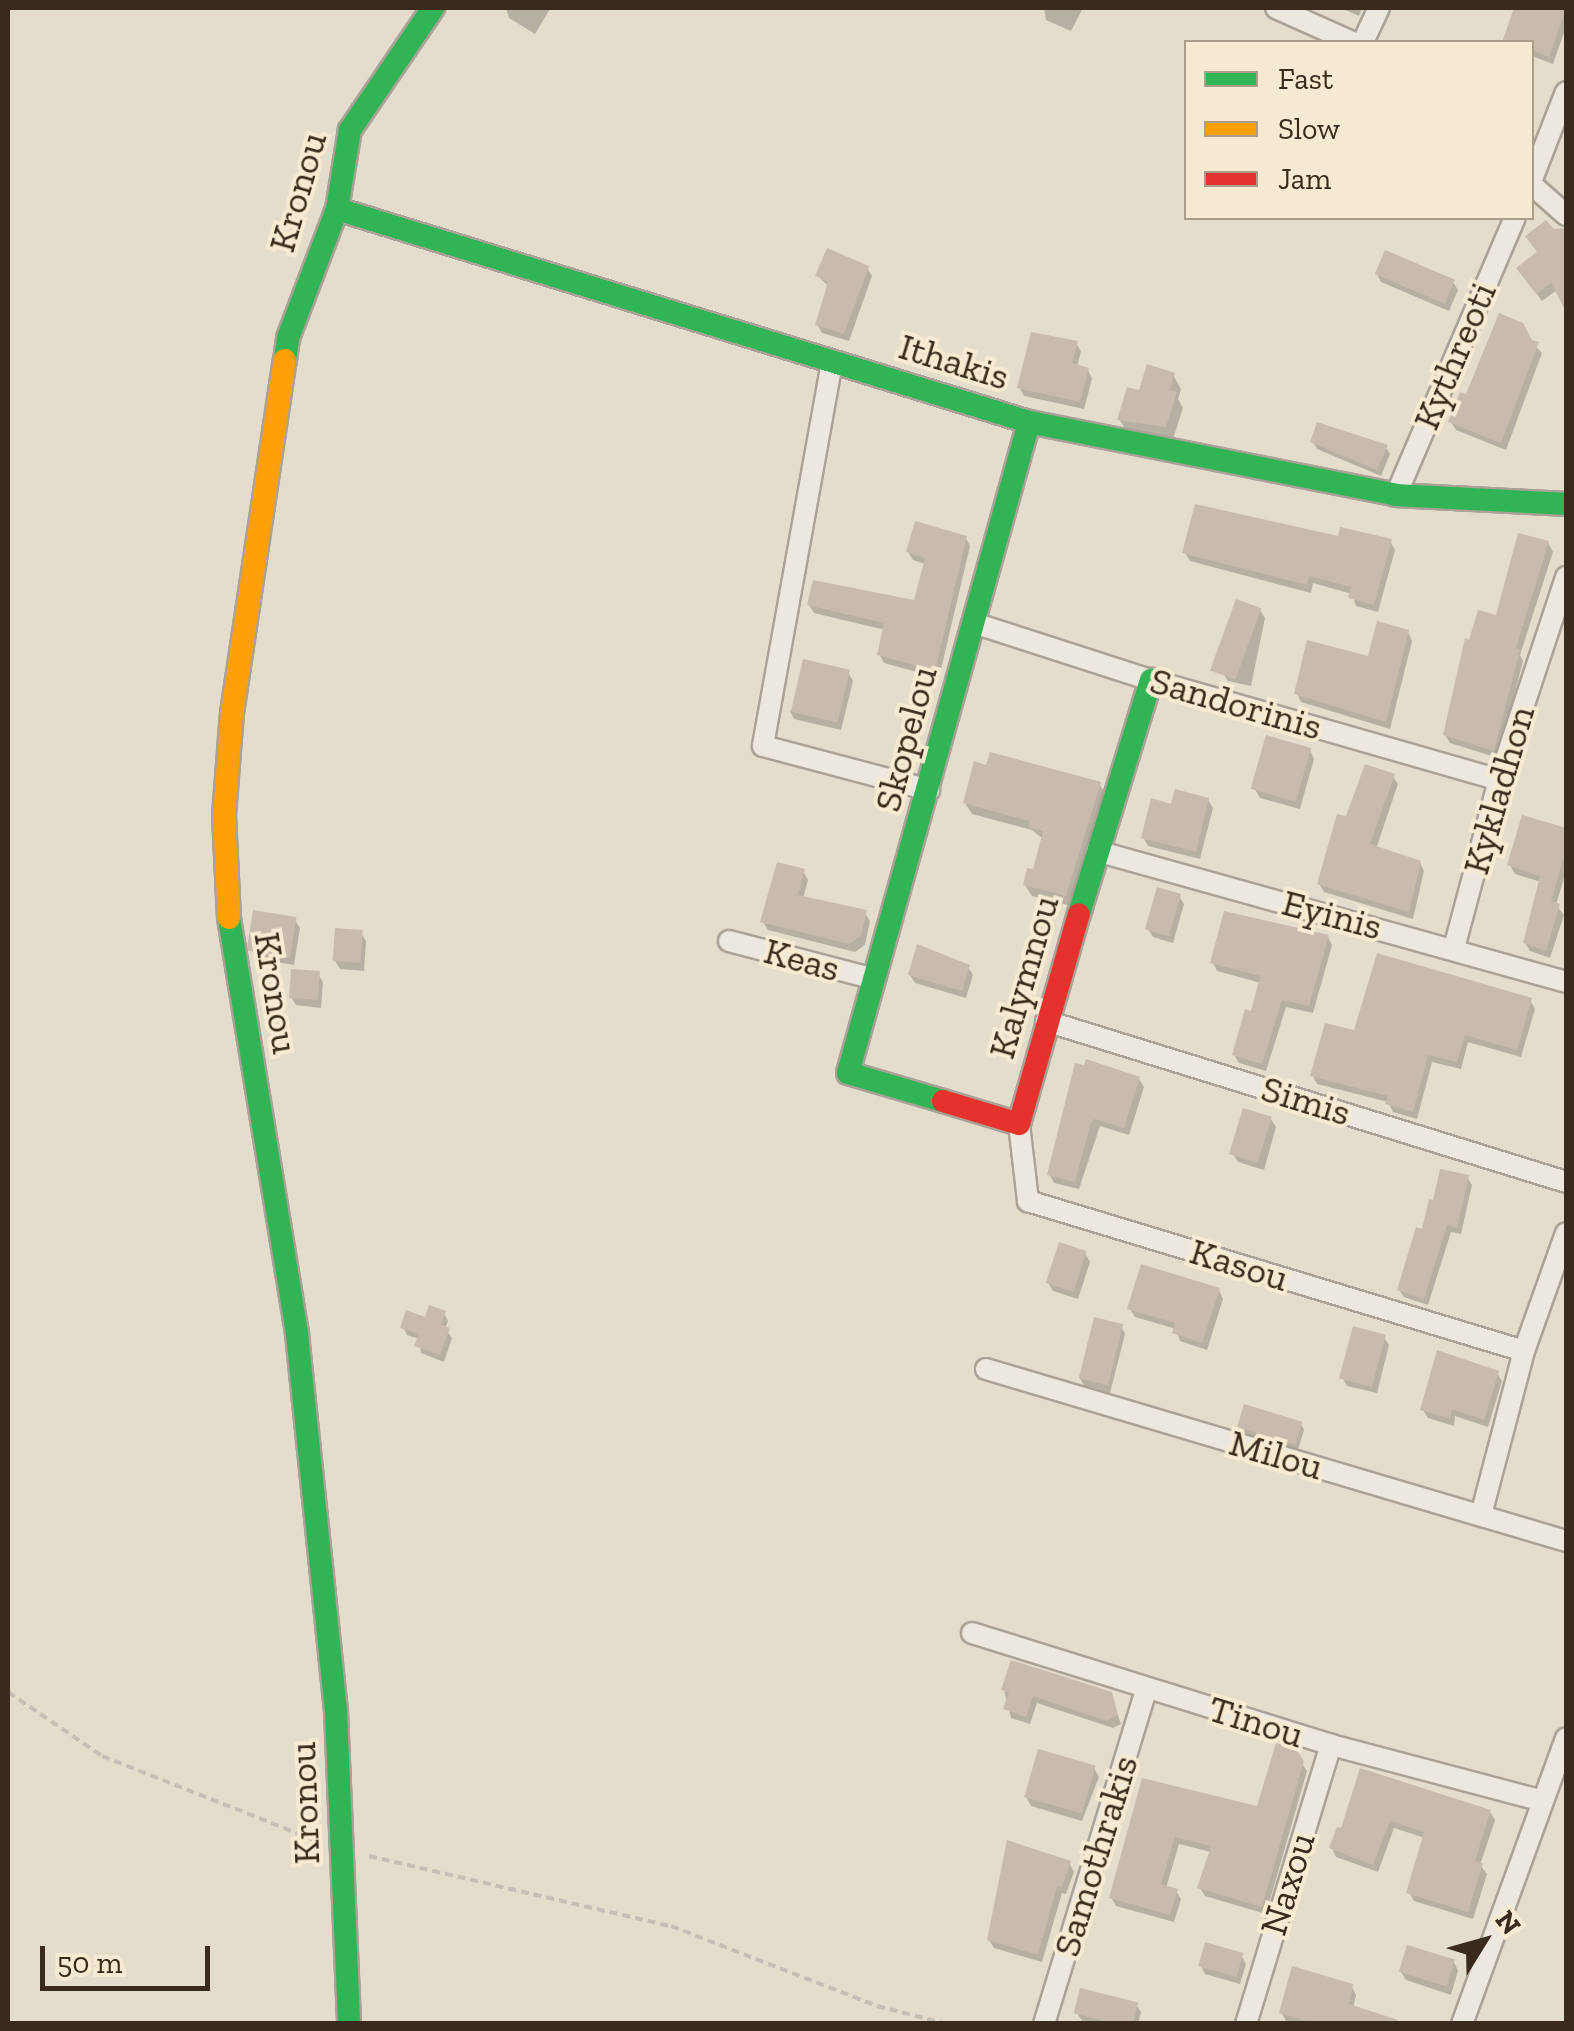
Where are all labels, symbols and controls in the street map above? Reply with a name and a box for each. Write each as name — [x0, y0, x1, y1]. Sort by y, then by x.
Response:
legend — [1184, 40, 1534, 220]
text: Fast — [1278, 61, 1333, 97]
text: Slow — [1278, 111, 1340, 147]
street label: Kronou — [259, 127, 337, 257]
text: Jam — [1278, 161, 1331, 197]
street label: Kythreoti — [1404, 276, 1506, 436]
street label: Ithakis — [894, 324, 1014, 400]
street label: Sandorinis — [1145, 658, 1327, 750]
street label: Skopelou — [865, 661, 947, 817]
street label: Kykladhon — [1453, 701, 1545, 879]
street label: Eyinis — [1277, 880, 1387, 950]
street label: Kalymnou — [979, 890, 1069, 1064]
street label: Keas — [759, 928, 845, 992]
street label: Kronou — [244, 929, 308, 1057]
street label: Simis — [1256, 1066, 1356, 1136]
street label: Kasou — [1184, 1229, 1294, 1301]
street label: Milou — [1224, 1420, 1328, 1490]
street label: Tinou — [1203, 1686, 1309, 1758]
street label: Kronou — [280, 1741, 330, 1865]
street label: Samothrakis — [1044, 1750, 1148, 1962]
street label: Naxou — [1251, 1827, 1325, 1941]
north arrow — [1434, 1891, 1534, 1991]
text: N — [1489, 1904, 1528, 1941]
scale bar — [45, 1926, 215, 1988]
text: 50 m — [57, 1945, 122, 1981]

